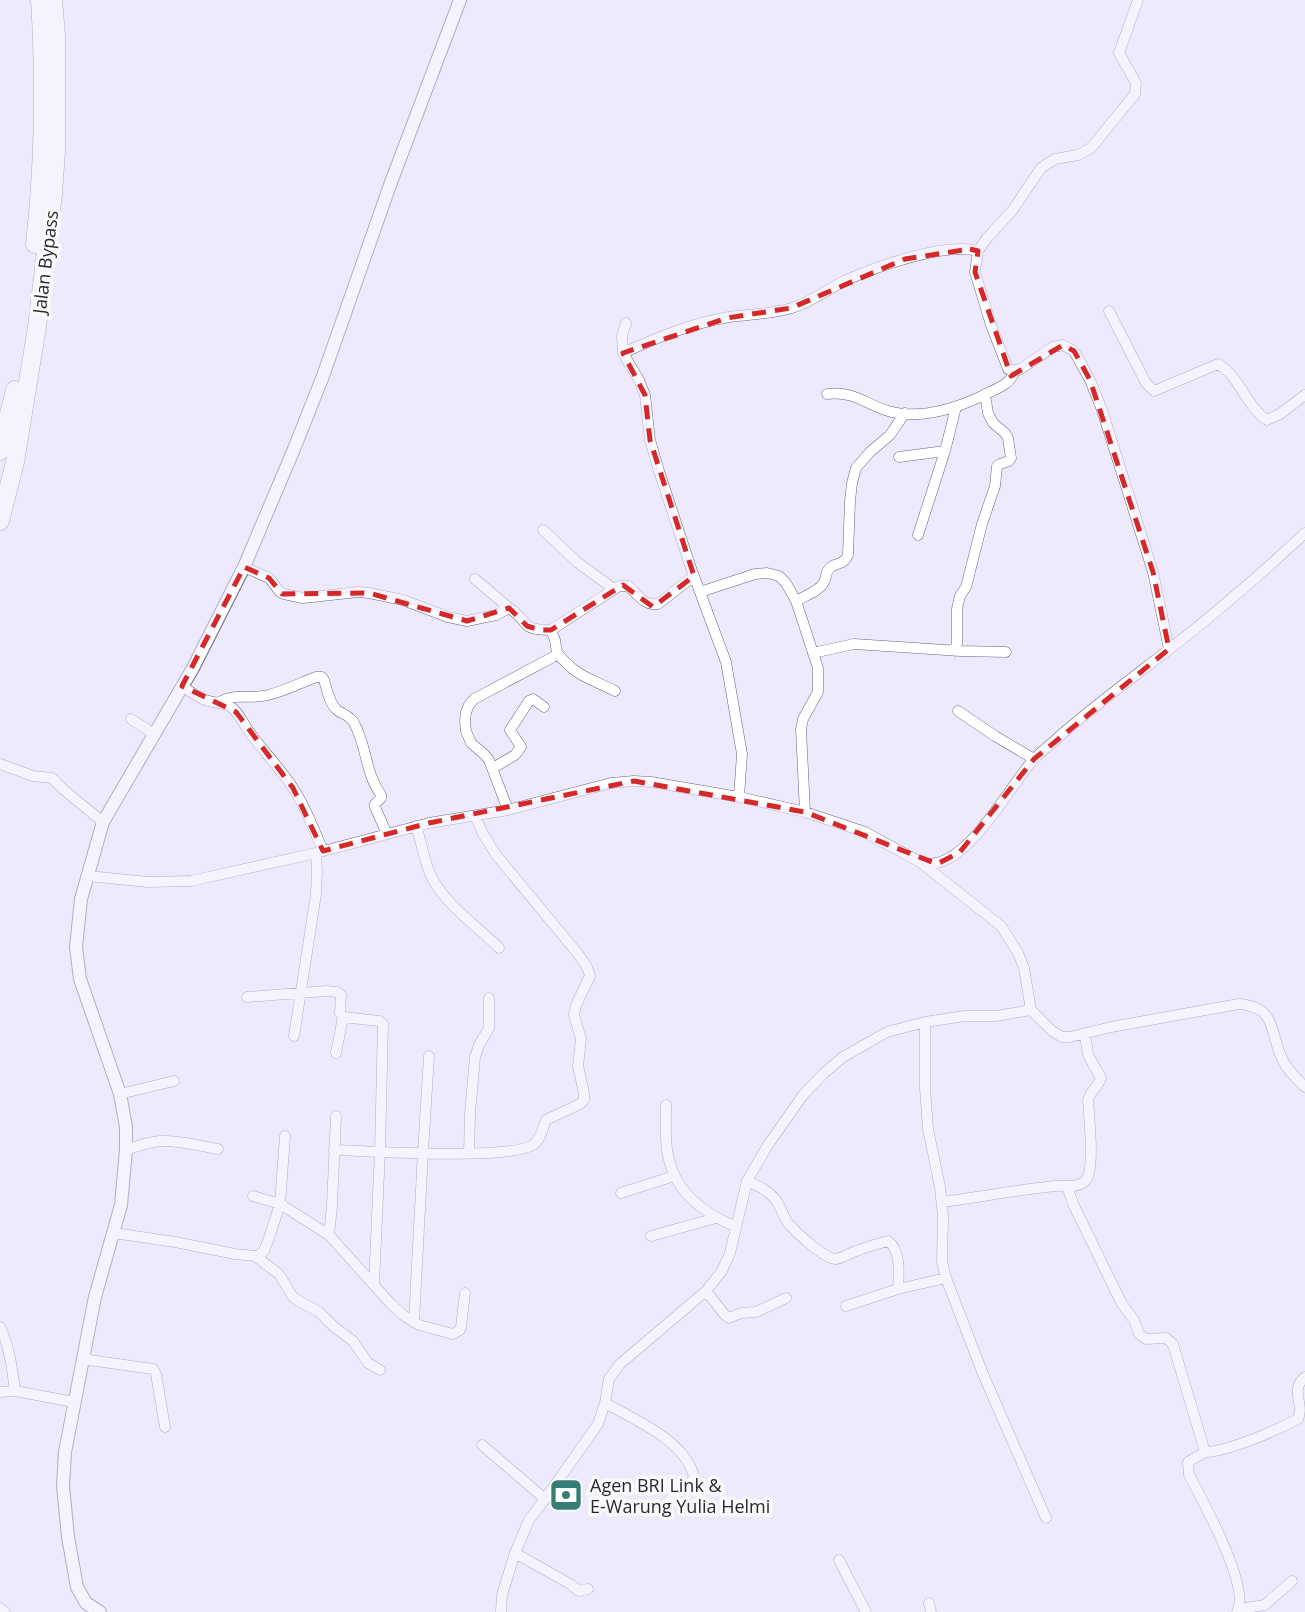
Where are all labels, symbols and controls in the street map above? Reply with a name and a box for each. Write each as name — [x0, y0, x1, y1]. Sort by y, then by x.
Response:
street label: Jalan Bypass — [27, 209, 63, 317]
place label: Agen BRI Link & E-Warung Yulia Helmi — [590, 1473, 770, 1518]
bank icon: Agen BRI Link & E-Warung Yulia Helmi — [547, 1476, 585, 1514]

